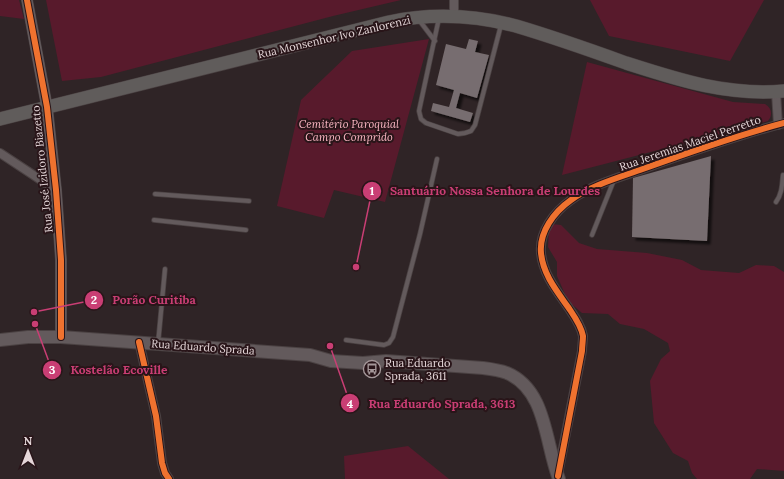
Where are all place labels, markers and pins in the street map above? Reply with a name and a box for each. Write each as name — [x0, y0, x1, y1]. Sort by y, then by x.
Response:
callout: Santuário Nossa Senhora de Lourdes — [362, 179, 608, 203]
callout: Porão Curitiba — [84, 288, 203, 312]
place label: Rua Eduardo Sprada, 3611 — [385, 356, 450, 383]
callout: Kostelão Ecoville — [42, 358, 175, 382]
bus stop icon: Rua Eduardo Sprada, 3611 — [362, 359, 382, 379]
callout: Rua Eduardo Sprada, 3613 — [340, 391, 523, 415]

